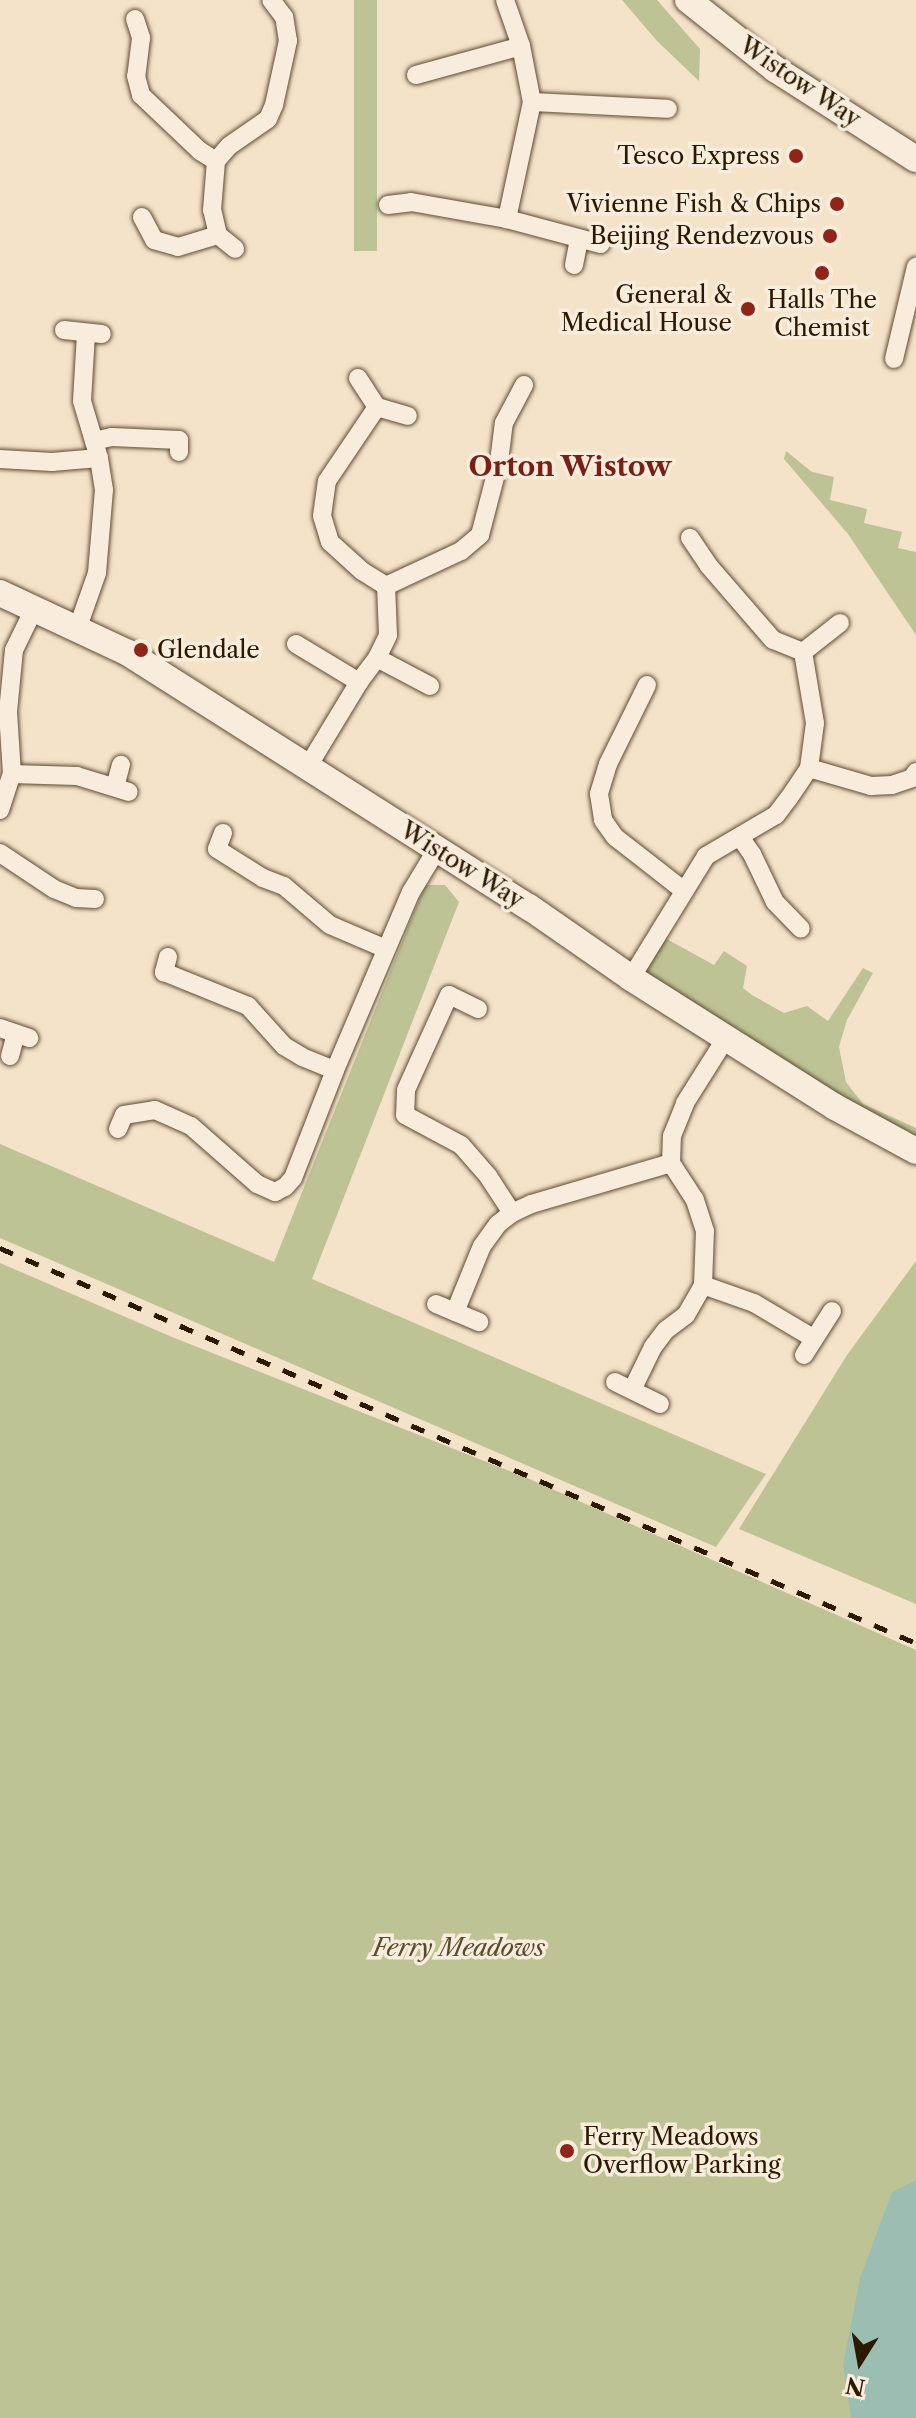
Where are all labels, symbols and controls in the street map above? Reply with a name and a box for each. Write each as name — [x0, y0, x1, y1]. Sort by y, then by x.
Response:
street label: Wistow Way — [733, 30, 867, 134]
place label: Tesco Express — [617, 142, 780, 170]
marker: Tesco Express — [787, 147, 805, 165]
place label: Vivienne Fish & Chips — [567, 190, 821, 218]
marker: Vivienne Fish & Chips — [828, 195, 846, 213]
place label: Beijing Rendezvous — [590, 222, 814, 250]
marker: Beijing Rendezvous — [821, 227, 839, 245]
marker: Halls The Chemist — [813, 264, 831, 282]
place label: General & Medical House — [561, 281, 732, 337]
place label: Halls The Chemist — [767, 286, 877, 342]
marker: General & Medical House — [739, 300, 757, 318]
district label: Orton Wistow — [468, 449, 672, 483]
place label: Glendale — [157, 636, 260, 664]
marker: Glendale — [132, 641, 150, 659]
street label: Wistow Way — [394, 815, 530, 915]
park label: Ferry Meadows — [373, 1934, 545, 1962]
place label: Ferry Meadows Overflow Parking — [583, 2123, 781, 2179]
marker: Ferry Meadows Overflow Parking — [558, 2142, 576, 2160]
north arrow — [820, 2322, 900, 2402]
text: N — [843, 2371, 867, 2401]

